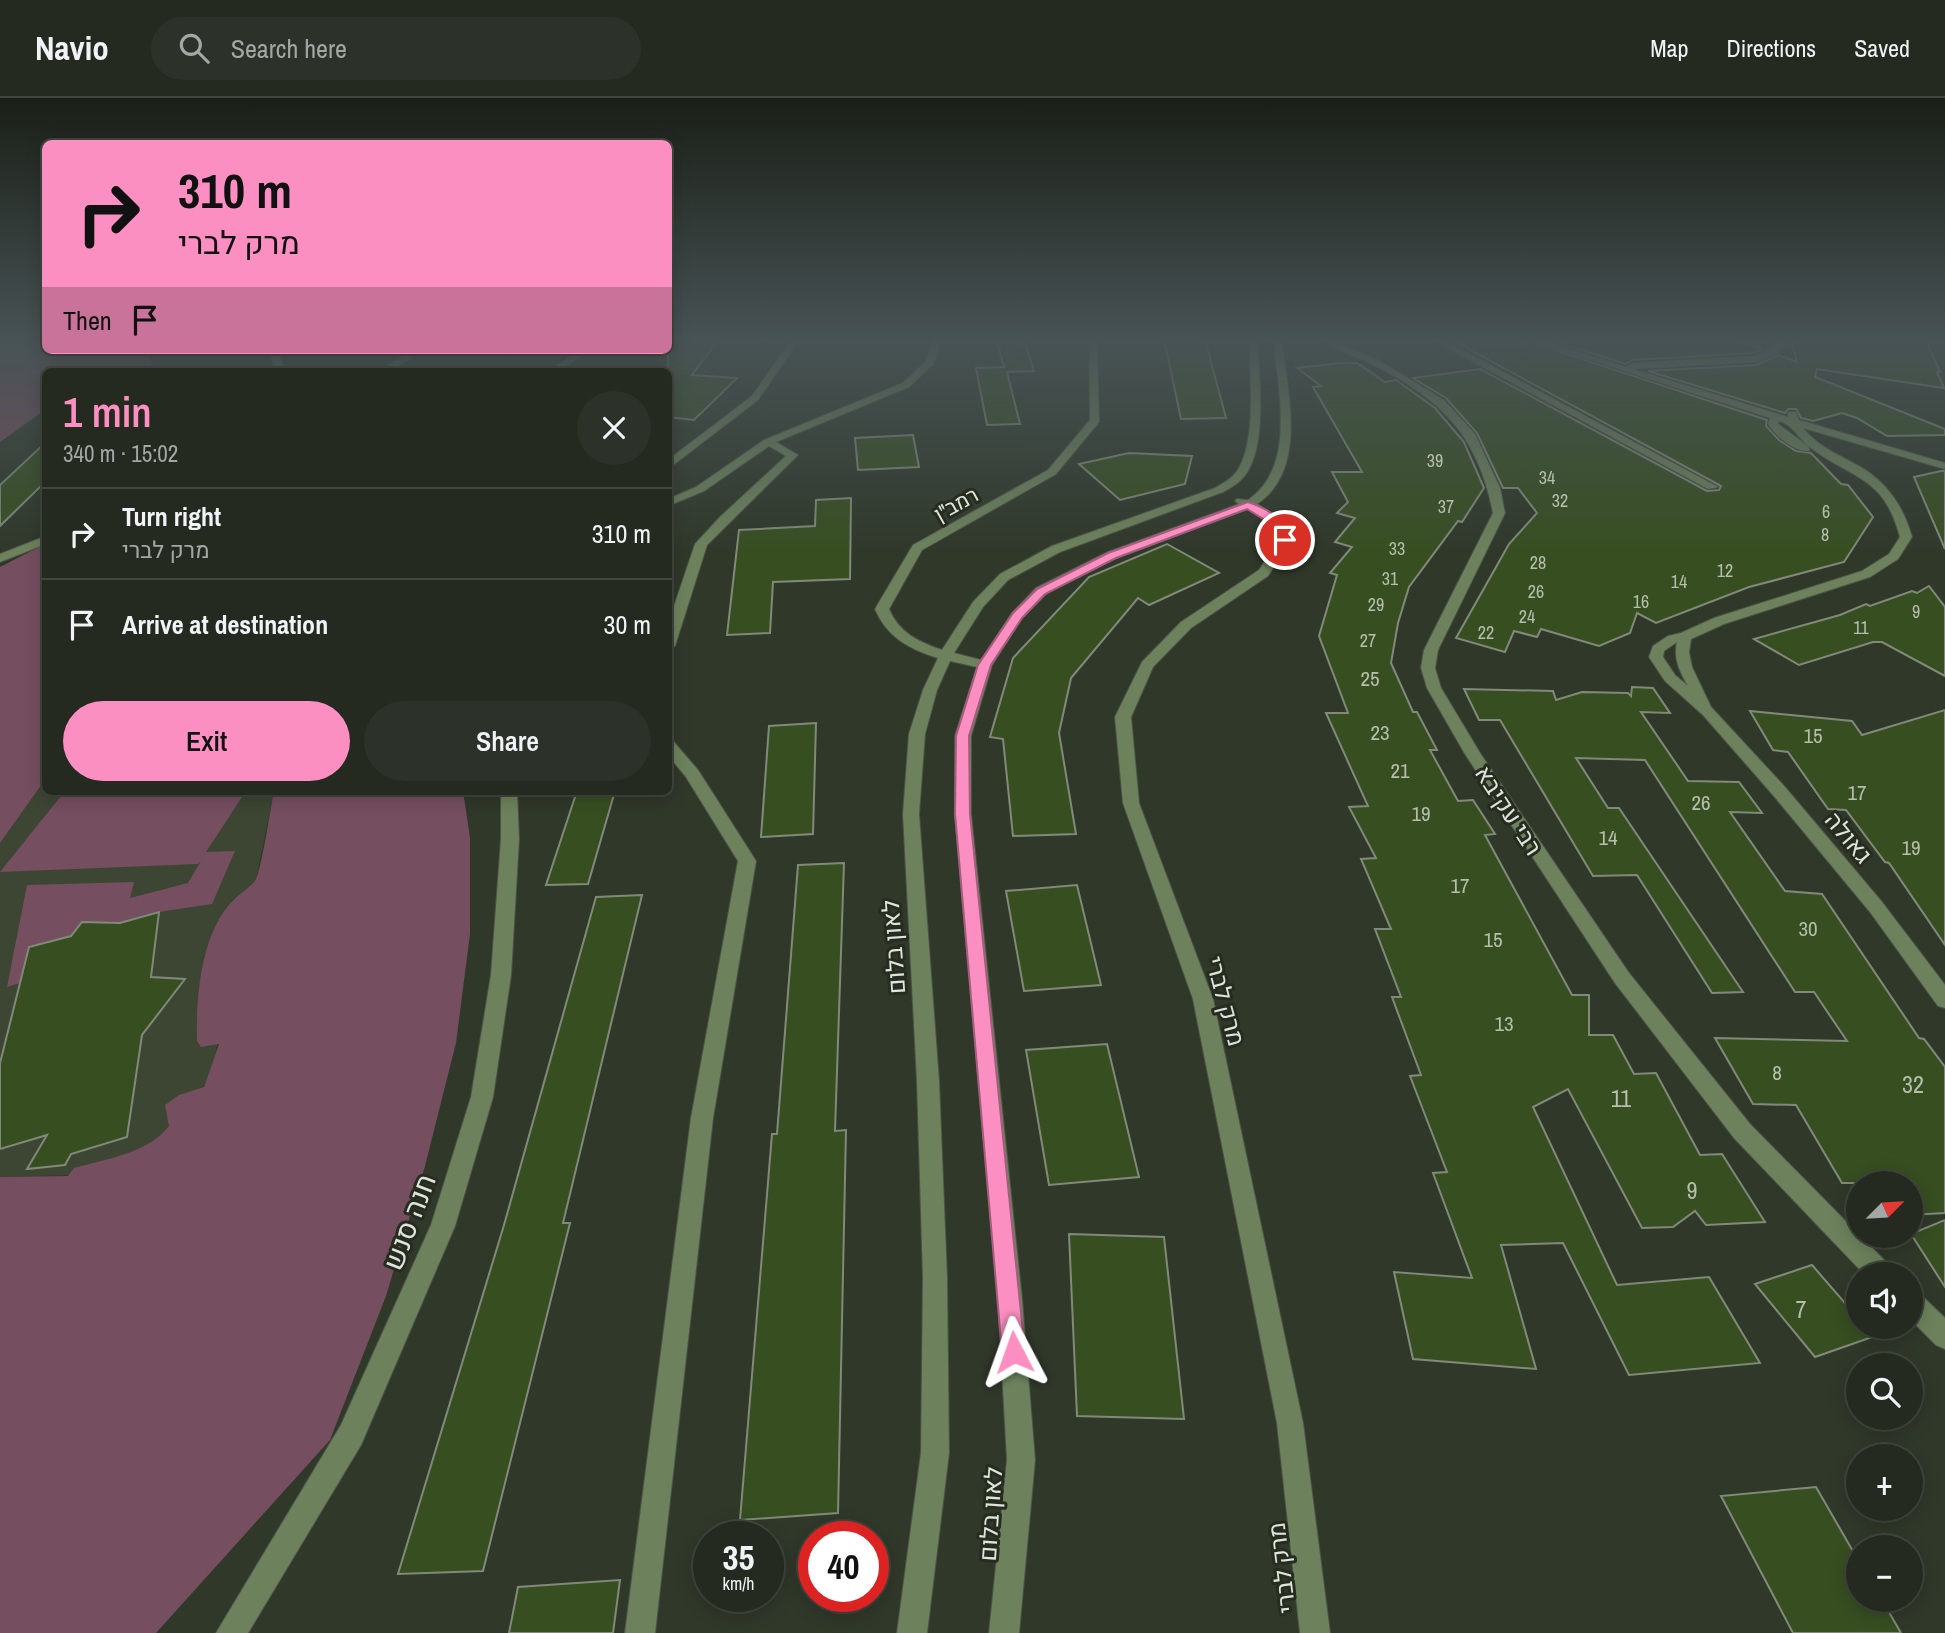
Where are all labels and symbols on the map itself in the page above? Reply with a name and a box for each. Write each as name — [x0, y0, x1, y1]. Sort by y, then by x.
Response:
house number: 39 — [1427, 448, 1443, 473]
house number: 34 — [1539, 465, 1555, 490]
street label: רמב"ן — [928, 480, 984, 528]
house number: 32 — [1552, 488, 1568, 513]
house number: 37 — [1438, 494, 1454, 519]
house number: 6 — [1822, 499, 1830, 524]
pin — [1255, 510, 1315, 570]
house number: 8 — [1821, 522, 1829, 547]
house number: 33 — [1389, 536, 1405, 561]
house number: 28 — [1530, 550, 1546, 575]
house number: 12 — [1717, 558, 1733, 583]
house number: 31 — [1382, 566, 1399, 591]
house number: 14 — [1671, 569, 1687, 594]
house number: 26 — [1528, 579, 1544, 604]
house number: 16 — [1633, 589, 1649, 614]
house number: 29 — [1368, 592, 1384, 617]
house number: 9 — [1912, 599, 1920, 624]
house number: 24 — [1519, 604, 1535, 629]
house number: 11 — [1853, 615, 1869, 640]
house number: 22 — [1478, 620, 1494, 645]
house number: 27 — [1360, 628, 1376, 653]
house number: 25 — [1360, 664, 1380, 693]
house number: 23 — [1370, 718, 1390, 747]
house number: 15 — [1803, 721, 1823, 750]
house number: 21 — [1390, 756, 1410, 785]
street label: רבי עקיבא — [1468, 759, 1550, 861]
house number: 17 — [1847, 778, 1867, 807]
house number: 26 — [1691, 788, 1711, 817]
house number: 19 — [1411, 799, 1431, 828]
street label: גאולה — [1818, 804, 1880, 870]
house number: 14 — [1598, 823, 1618, 852]
house number: 19 — [1901, 833, 1921, 862]
house number: 17 — [1450, 871, 1470, 900]
street label: לאון בלום — [874, 899, 912, 995]
house number: 30 — [1798, 914, 1818, 943]
house number: 15 — [1483, 925, 1503, 954]
street label: מרק לברי — [1199, 953, 1253, 1049]
house number: 13 — [1494, 1009, 1514, 1038]
house number: 8 — [1772, 1058, 1782, 1087]
house number: 32 — [1902, 1068, 1924, 1100]
house number: 11 — [1611, 1082, 1631, 1114]
street label: חנה סנש — [373, 1168, 445, 1276]
north arrow — [1846, 1171, 1923, 1248]
house number: 9 — [1687, 1174, 1697, 1206]
house number: 7 — [1796, 1293, 1807, 1325]
position arrow — [977, 1315, 1051, 1389]
street label: לאון בלום — [971, 1466, 1009, 1562]
speed limit sign: 40 — [798, 1521, 889, 1612]
street label: מרק לברי — [1260, 1521, 1302, 1615]

